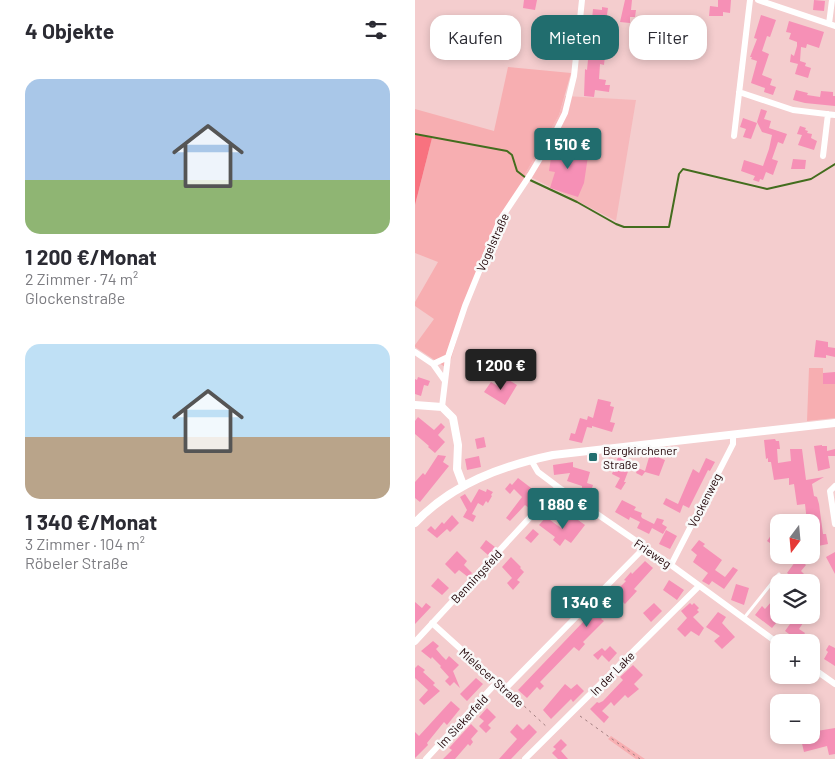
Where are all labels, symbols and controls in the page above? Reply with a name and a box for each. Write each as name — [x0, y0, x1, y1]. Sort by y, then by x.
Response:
chip: Kaufen — [430, 15, 521, 60]
chip: Mieten — [531, 15, 619, 60]
chip: Filter — [629, 15, 707, 60]
icon: filters — [362, 16, 390, 44]
text: 4 Objekte — [25, 18, 114, 43]
icon: home — [163, 111, 253, 201]
pin: 1 510 € — [522, 128, 614, 170]
text: 1 510 € — [545, 134, 591, 153]
street label: Vogelstraße — [473, 211, 511, 273]
text: 1 200 €/Monat — [25, 244, 157, 269]
text: 2 Zimmer · 74 m² — [25, 269, 138, 288]
text: Glockenstraße — [25, 288, 125, 307]
pin: 1 200 € — [455, 348, 547, 391]
text: 1 200 € — [476, 355, 526, 374]
icon: home — [163, 376, 253, 466]
place label: Bergkirchener Straße — [603, 443, 678, 471]
marker: Bergkirchener Straße — [587, 451, 599, 463]
street label: Vockenweg — [684, 471, 724, 529]
pin: 1 880 € — [517, 488, 609, 530]
text: 1 880 € — [539, 494, 587, 513]
text: 1 340 €/Monat — [25, 509, 157, 534]
north arrow — [770, 514, 820, 564]
map controls — [770, 514, 820, 744]
text: 3 Zimmer · 104 m² — [25, 534, 145, 553]
street label: Frieweg — [632, 536, 674, 570]
street label: Benningsfeld — [448, 546, 504, 606]
text: Röbeler Straße — [25, 553, 128, 572]
button: layers — [770, 574, 820, 624]
pin: 1 340 € — [541, 586, 633, 628]
text: 1 340 € — [562, 592, 612, 611]
button: + — [770, 634, 820, 684]
street label: Mielecer Straße — [457, 645, 527, 709]
street label: In der Lake — [587, 648, 637, 698]
street label: Im Siekerfeld — [434, 691, 490, 751]
button: − — [770, 694, 820, 744]

